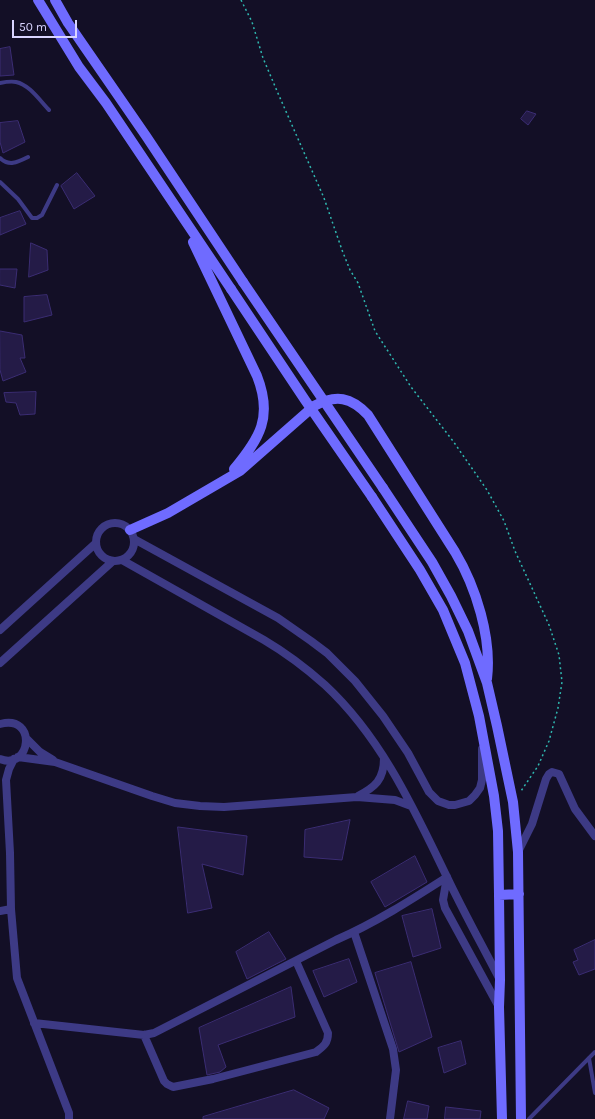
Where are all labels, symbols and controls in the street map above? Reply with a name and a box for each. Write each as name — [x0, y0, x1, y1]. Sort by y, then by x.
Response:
scale bar — [14, 12, 79, 38]
text: 50 m — [19, 20, 47, 34]

